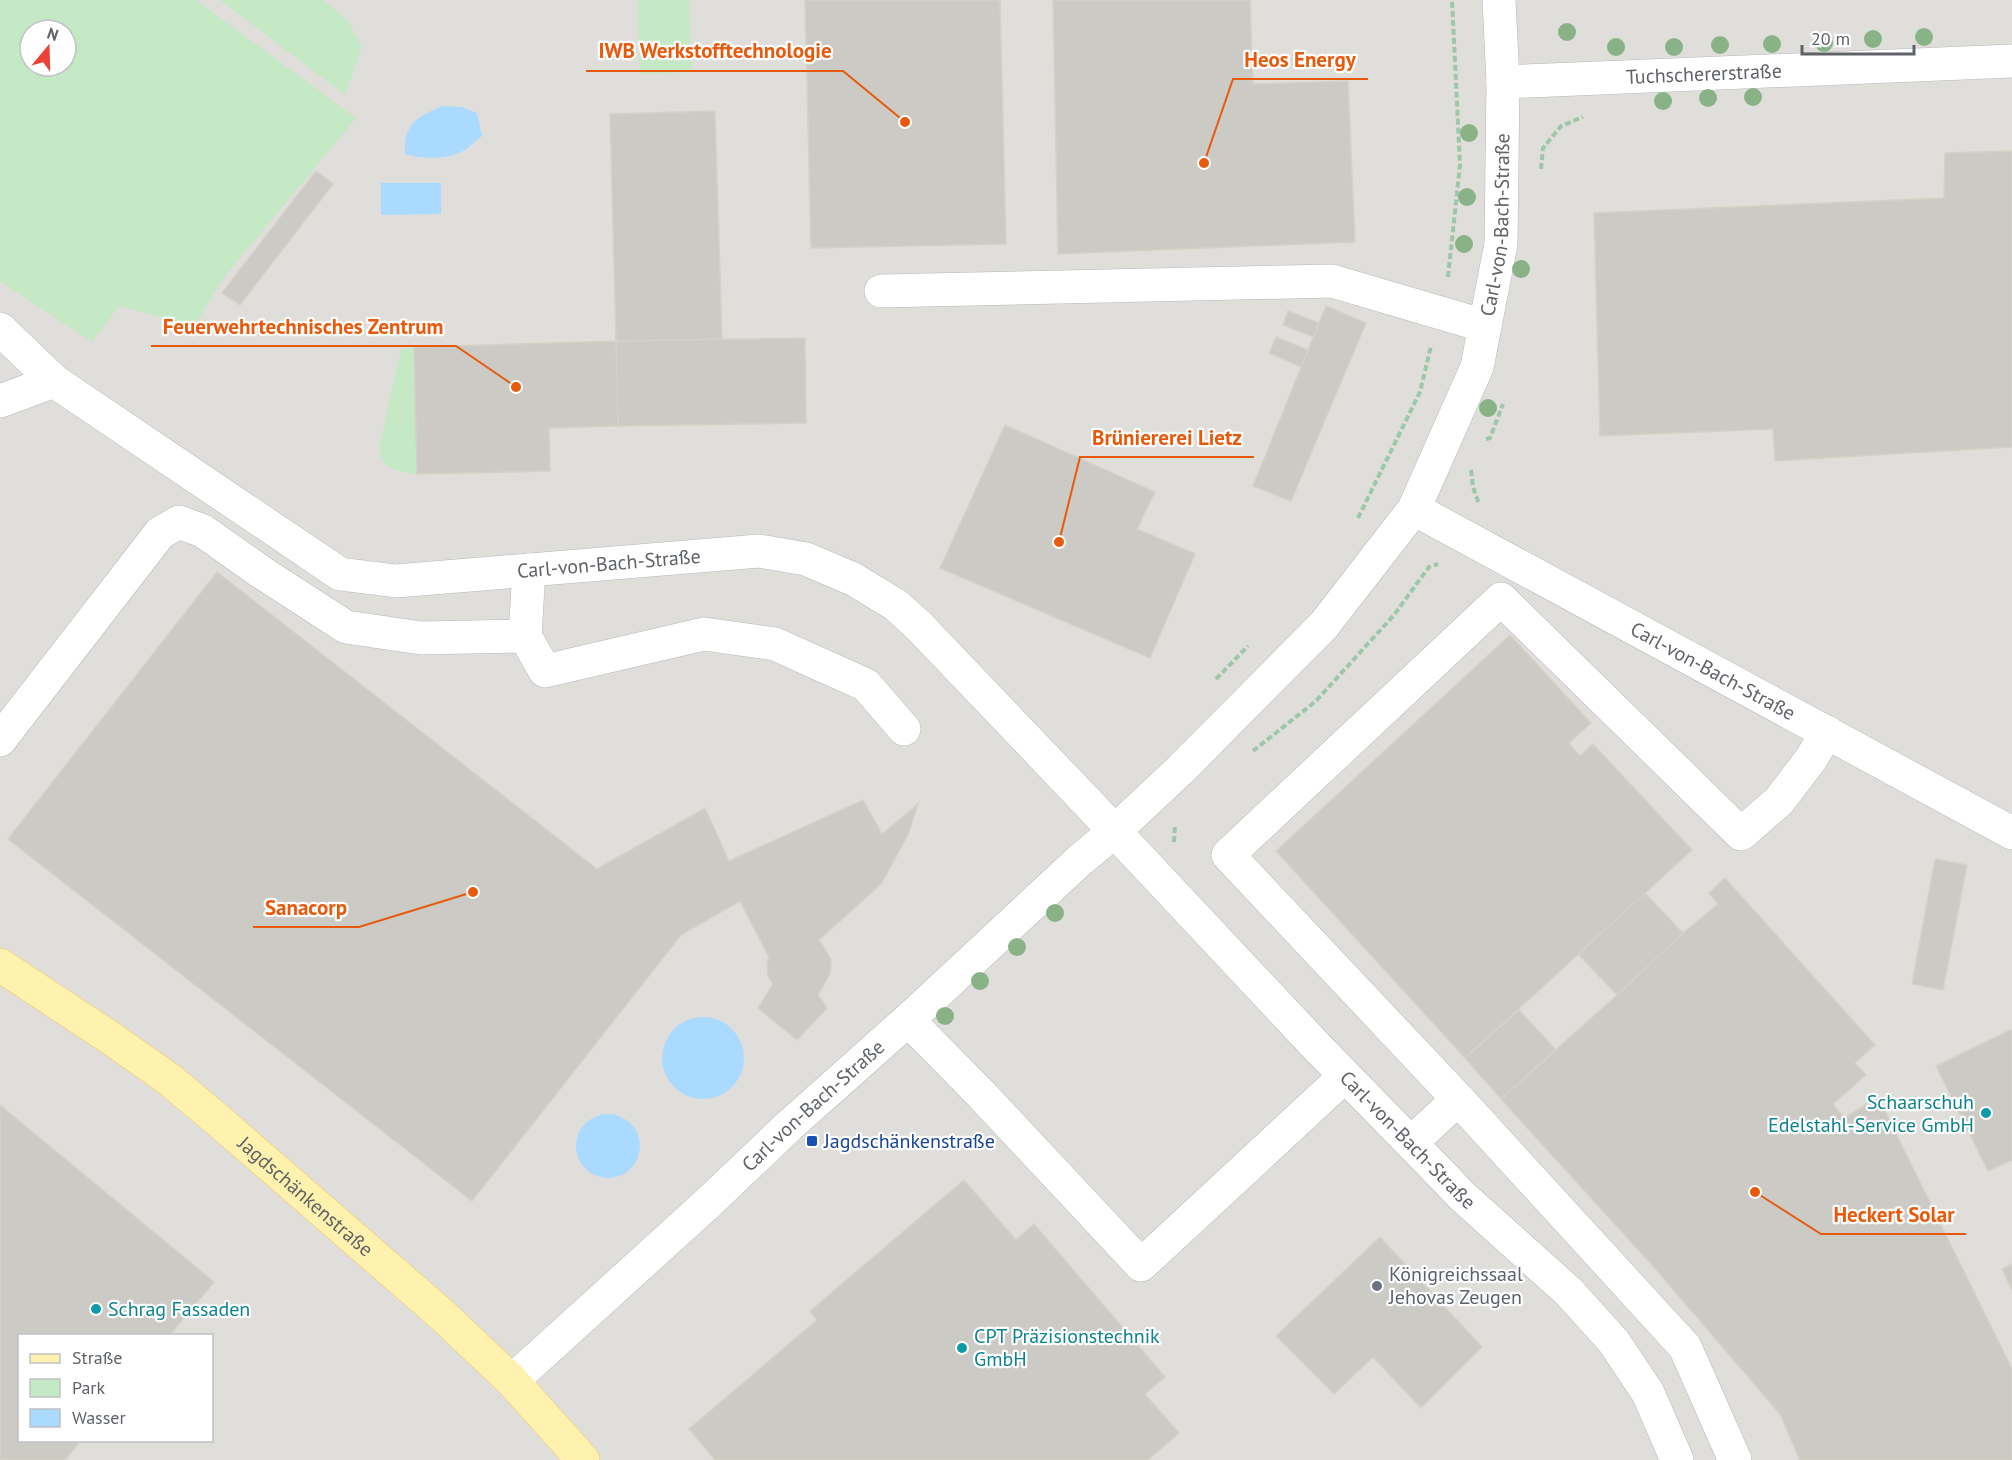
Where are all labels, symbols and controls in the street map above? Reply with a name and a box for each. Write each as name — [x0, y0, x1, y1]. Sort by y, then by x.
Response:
north arrow — [18, 18, 78, 78]
scale bar — [1802, 18, 1914, 56]
text: N — [45, 23, 61, 45]
text: 20 m — [1811, 27, 1850, 50]
callout: IWB Werkstofftechnologie — [586, 32, 843, 71]
text: IWB Werkstofftechnologie — [598, 37, 832, 64]
callout: Heos Energy — [1233, 40, 1368, 79]
text: Heos Energy — [1244, 46, 1357, 73]
street label: Tuchschererstraße — [1625, 58, 1782, 90]
street label: Carl-von-Bach-Straße — [1474, 133, 1515, 318]
callout: Feuerwehrtechnisches Zentrum — [151, 307, 456, 346]
text: Feuerwehrtechnisches Zentrum — [163, 313, 443, 340]
callout: Brüniererei Lietz — [1080, 418, 1254, 457]
text: Brüniererei Lietz — [1092, 424, 1242, 451]
street label: Carl-von-Bach-Straße — [516, 543, 702, 584]
street label: Carl-von-Bach-Straße — [1626, 616, 1800, 726]
callout: Sanacorp — [253, 888, 359, 927]
text: Sanacorp — [265, 894, 347, 921]
street label: Carl-von-Bach-Straße — [736, 1034, 890, 1177]
street label: Carl-von-Bach-Straße — [1334, 1065, 1481, 1215]
place label: Schaarschuh Edelstahl-Service GmbH — [1768, 1089, 1974, 1138]
marker: Schaarschuh Edelstahl-Service GmbH — [1979, 1106, 1993, 1120]
place label: Jagdschänkenstraße — [823, 1128, 995, 1154]
street label: Jagdschänkenstraße — [232, 1130, 379, 1262]
marker: Jagdschänkenstraße — [805, 1134, 819, 1148]
callout: Heckert Solar — [1821, 1195, 1966, 1234]
text: Heckert Solar — [1833, 1201, 1955, 1228]
place label: Königreichssaal Jehovas Zeugen — [1388, 1261, 1523, 1310]
marker: Königreichssaal Jehovas Zeugen — [1370, 1279, 1384, 1293]
place label: Schrag Fassaden — [108, 1296, 250, 1322]
marker: Schrag Fassaden — [89, 1302, 103, 1316]
place label: CPT Präzisionstechnik GmbH — [974, 1323, 1160, 1372]
legend — [18, 1334, 213, 1442]
marker: CPT Präzisionstechnik GmbH — [955, 1341, 969, 1355]
text: Straße — [72, 1346, 123, 1369]
text: Park — [72, 1376, 105, 1399]
text: Wasser — [72, 1406, 126, 1429]

